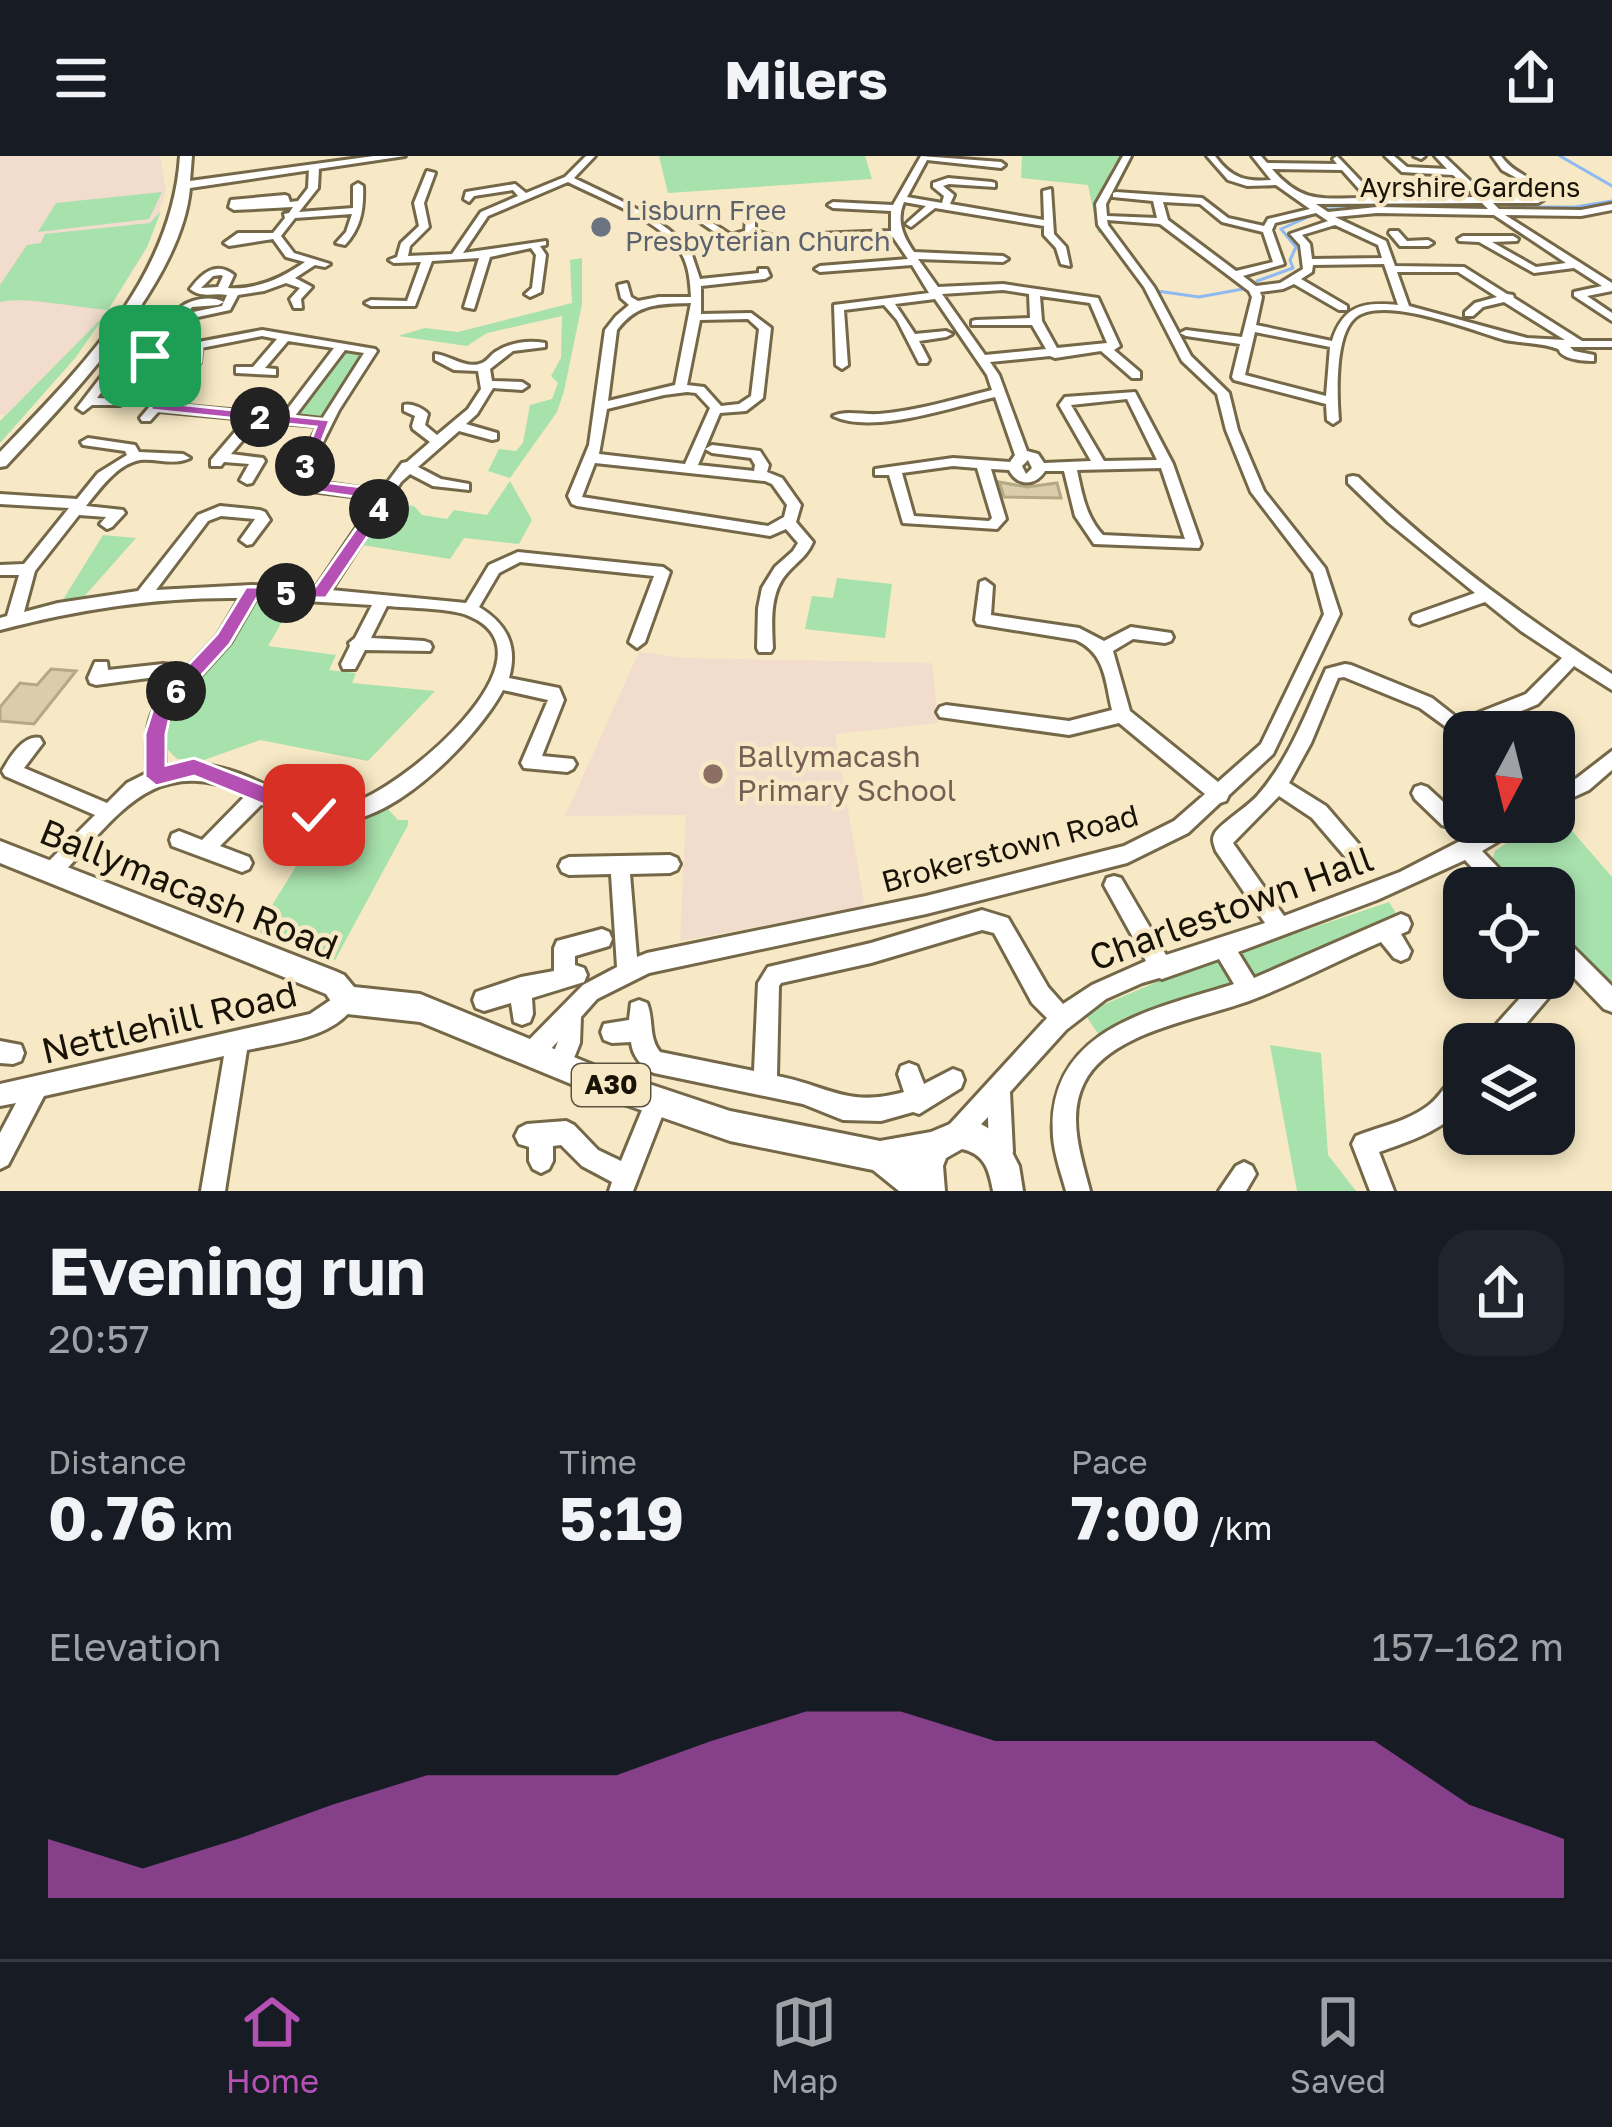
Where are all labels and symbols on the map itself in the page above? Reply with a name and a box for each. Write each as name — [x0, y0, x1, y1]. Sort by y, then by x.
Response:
street label: Ayrshire Gardens — [1360, 171, 1580, 203]
place label: Lisburn Free Presbyterian Church — [625, 194, 891, 257]
marker: Lisburn Free Presbyterian Church — [588, 214, 614, 240]
pin — [99, 305, 201, 407]
pin: 2 — [230, 387, 290, 447]
pin: 3 — [275, 436, 335, 496]
pin: 4 — [349, 479, 409, 539]
pin: 5 — [256, 563, 316, 623]
pin: 6 — [146, 661, 206, 721]
north arrow — [1443, 711, 1575, 843]
place label: Ballymacash Primary School — [737, 738, 956, 808]
marker: Ballymacash Primary School — [700, 761, 726, 787]
pin — [263, 764, 365, 866]
street label: Brokerstown Road — [877, 796, 1142, 900]
street label: Ballymacash Road — [34, 809, 344, 968]
street label: Charlestown Hall — [1083, 836, 1379, 979]
street label: Nettlehill Road — [37, 971, 301, 1072]
road number: A30 — [572, 1064, 650, 1106]

